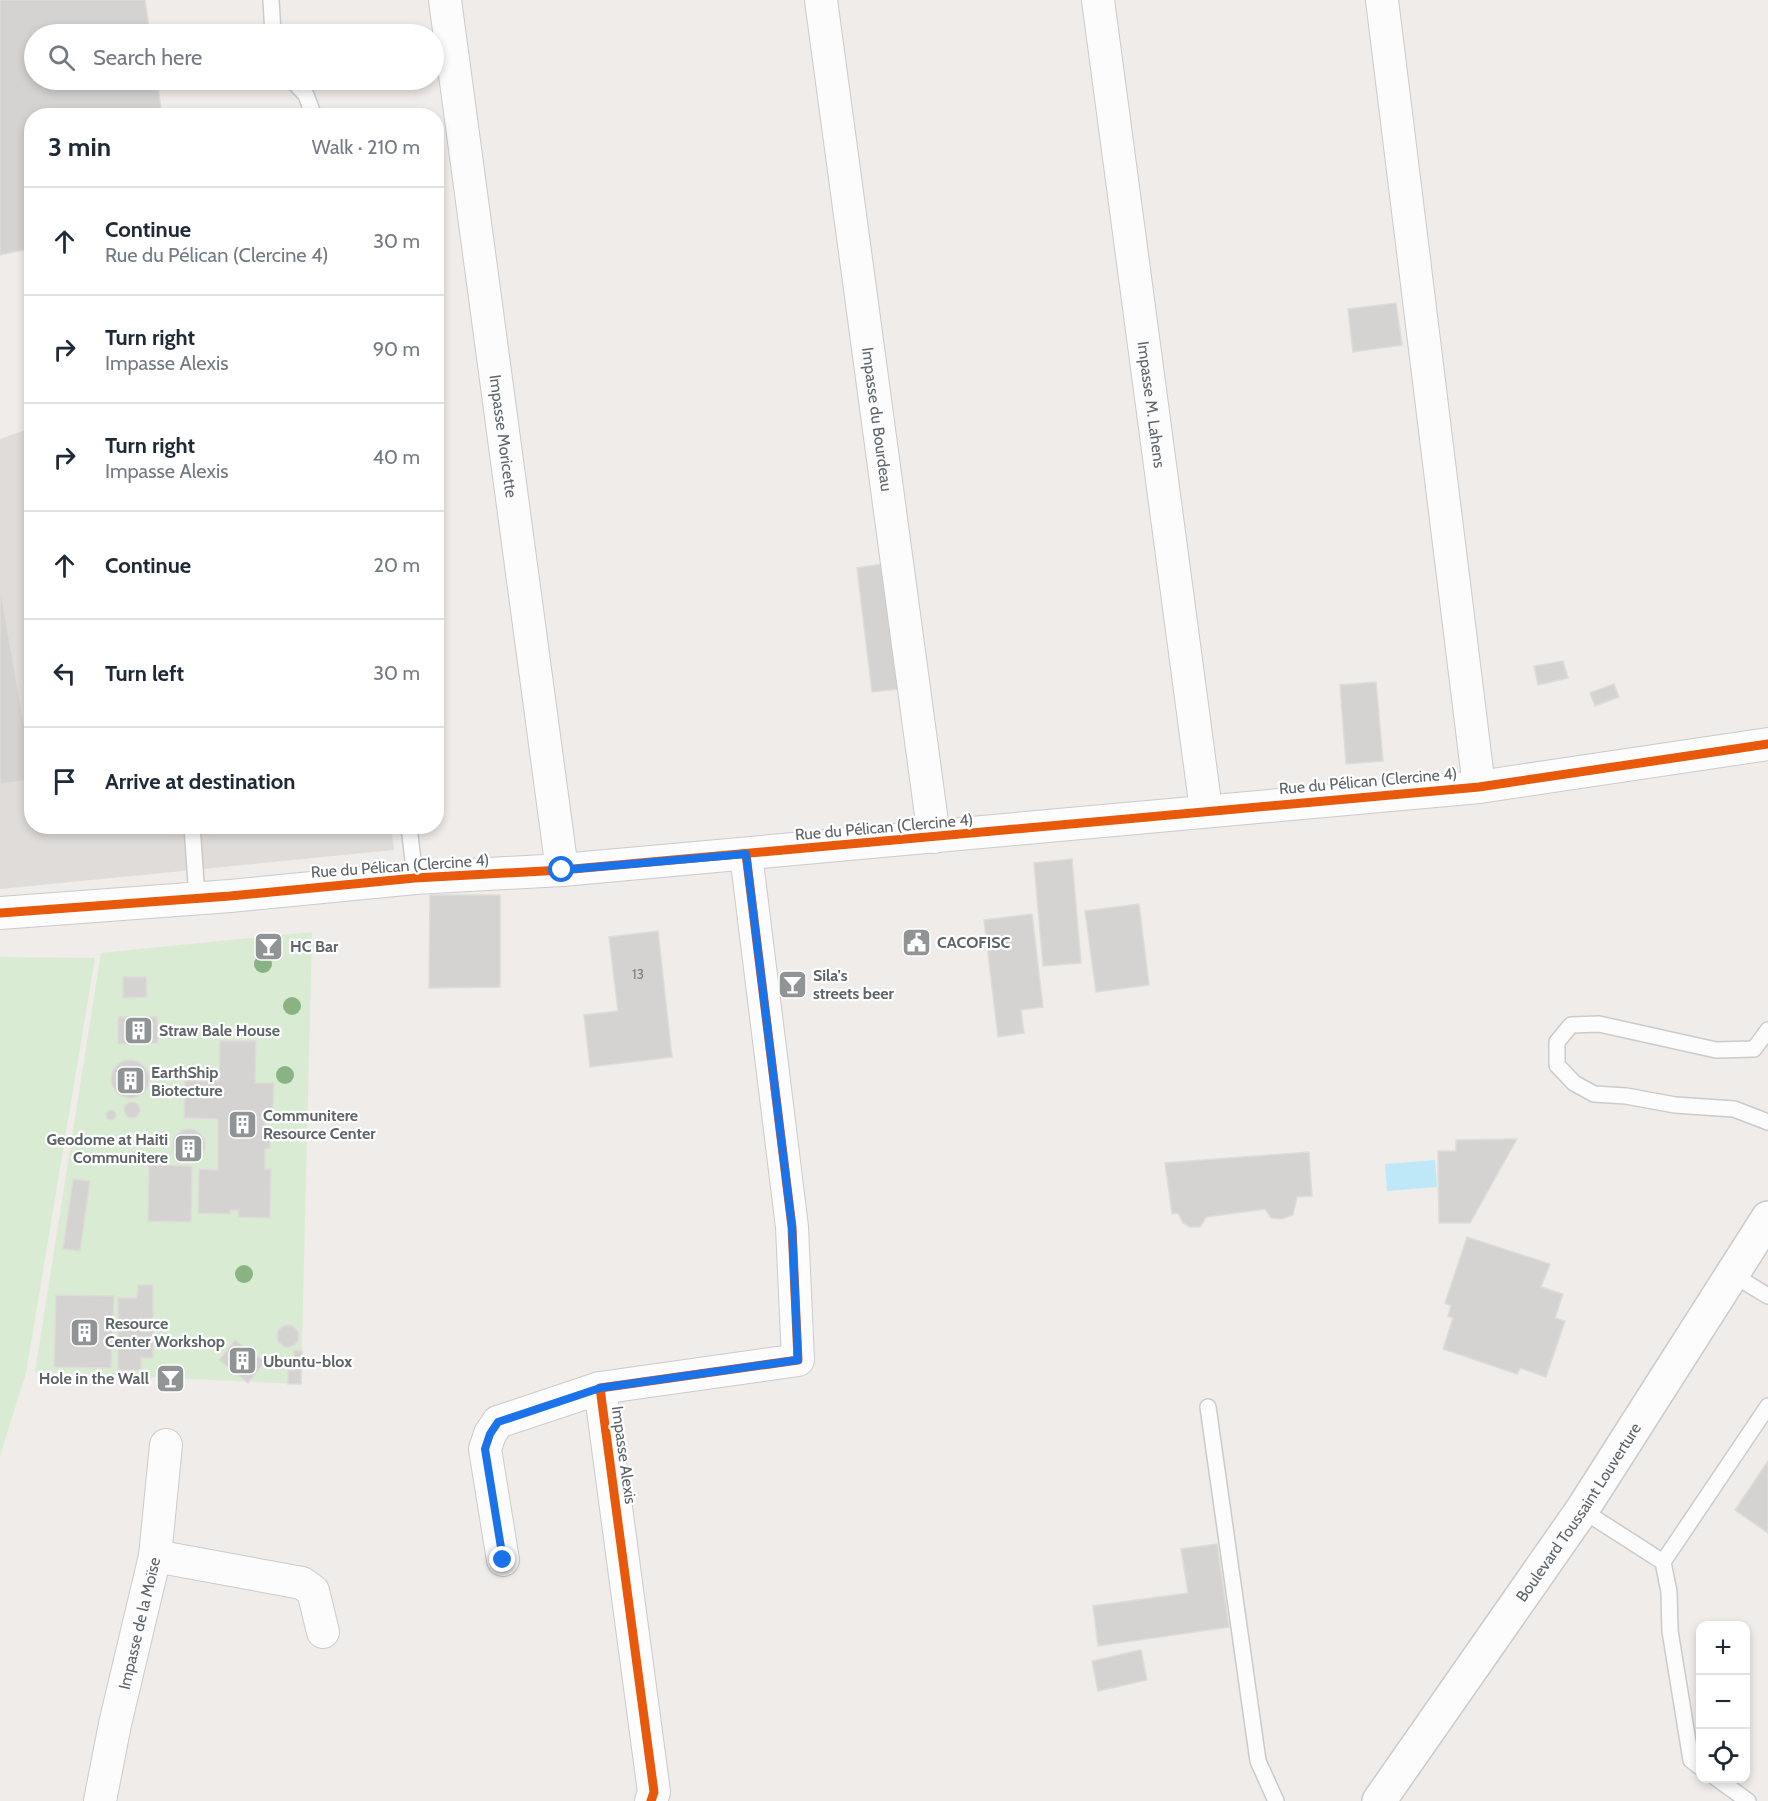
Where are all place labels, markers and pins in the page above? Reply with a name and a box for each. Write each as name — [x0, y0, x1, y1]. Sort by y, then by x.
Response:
public building icon: CACOFISC — [900, 926, 932, 958]
bar icon: HC Bar — [253, 930, 285, 962]
place label: CACOFISC — [937, 933, 1011, 952]
place label: HC Bar — [290, 937, 339, 956]
place label: Sila's streets beer — [813, 966, 894, 1003]
bar icon: Sila's streets beer — [776, 968, 808, 1000]
building icon: Straw Bale House — [122, 1014, 154, 1046]
place label: Straw Bale House — [159, 1021, 280, 1040]
place label: EarthShip Biotecture — [151, 1063, 223, 1100]
building icon: EarthShip Biotecture — [114, 1065, 146, 1097]
place label: Communitere Resource Center — [263, 1106, 376, 1143]
building icon: Communitere Resource Center — [226, 1108, 258, 1140]
place label: Geodome at Haiti Communitere — [46, 1130, 168, 1167]
building icon: Geodome at Haiti Communitere — [173, 1132, 205, 1164]
place label: Resource Center Workshop — [105, 1314, 225, 1351]
building icon: Resource Center Workshop — [68, 1316, 100, 1348]
building icon: Ubuntu-blox — [226, 1345, 258, 1377]
place label: Ubuntu-blox — [263, 1352, 352, 1371]
bar icon: Hole in the Wall — [154, 1362, 186, 1394]
place label: Hole in the Wall — [39, 1369, 149, 1388]

